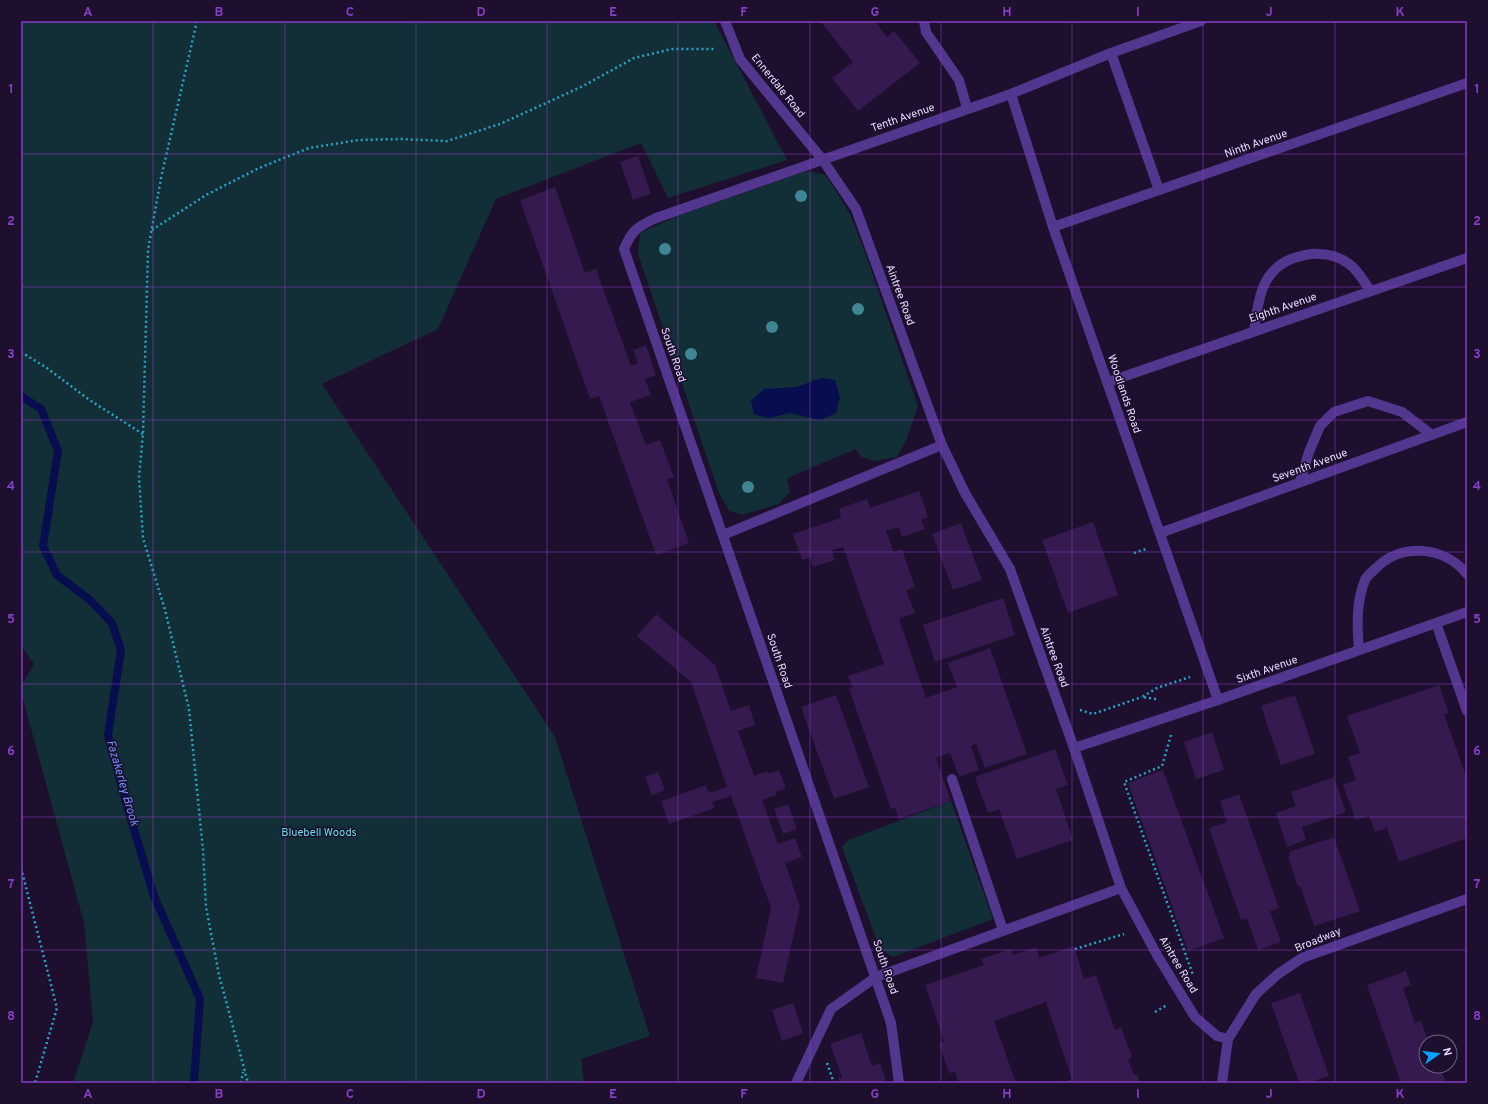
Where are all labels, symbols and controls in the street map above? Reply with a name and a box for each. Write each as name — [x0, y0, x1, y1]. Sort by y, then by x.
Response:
text: A — [83, 5, 93, 21]
text: B — [215, 5, 224, 21]
text: C — [346, 5, 354, 21]
text: D — [476, 5, 486, 21]
text: E — [609, 5, 617, 21]
text: F — [740, 5, 748, 21]
text: G — [871, 5, 880, 21]
text: H — [1002, 5, 1012, 21]
text: I — [1136, 5, 1140, 21]
text: J — [1265, 5, 1273, 21]
text: K — [1395, 5, 1405, 21]
street label: Ennerdale Road — [748, 51, 808, 121]
text: 1 — [8, 82, 14, 98]
text: 1 — [1474, 82, 1480, 98]
street label: Tenth Avenue — [869, 101, 937, 135]
street label: Ninth Avenue — [1223, 127, 1289, 161]
text: 2 — [7, 214, 15, 230]
text: 2 — [1473, 214, 1481, 230]
street label: Aintree Road — [882, 262, 918, 328]
street label: Eighth Avenue — [1247, 290, 1319, 326]
street label: South Road — [657, 326, 689, 384]
text: 3 — [7, 347, 15, 363]
text: 3 — [1473, 347, 1481, 363]
street label: Woodlands Road — [1104, 353, 1144, 435]
street label: Seventh Avenue — [1271, 446, 1349, 486]
text: 4 — [7, 479, 15, 495]
text: 4 — [1473, 479, 1481, 495]
text: 5 — [7, 612, 15, 628]
text: 5 — [1473, 612, 1481, 628]
street label: Aintree Road — [1036, 624, 1072, 690]
street label: South Road — [763, 632, 795, 690]
street label: Sixth Avenue — [1234, 653, 1300, 687]
water label: Fazakerley Brook — [102, 738, 142, 829]
text: 6 — [7, 744, 15, 760]
text: 6 — [1473, 744, 1481, 760]
park label: Bluebell Woods — [281, 826, 357, 840]
text: 7 — [8, 877, 15, 893]
text: 7 — [1474, 877, 1481, 893]
street label: Broadway — [1293, 924, 1344, 956]
street label: Aintree Road — [1155, 934, 1201, 996]
street label: South Road — [869, 938, 901, 996]
text: 8 — [7, 1009, 15, 1025]
text: 8 — [1473, 1009, 1481, 1025]
north arrow — [1418, 1034, 1458, 1074]
text: N — [1439, 1046, 1454, 1057]
text: A — [83, 1087, 93, 1103]
text: B — [215, 1087, 224, 1103]
text: C — [346, 1087, 354, 1103]
text: D — [476, 1087, 486, 1103]
text: E — [609, 1087, 617, 1103]
text: F — [740, 1087, 748, 1103]
text: G — [871, 1087, 880, 1103]
text: H — [1002, 1087, 1012, 1103]
text: I — [1136, 1087, 1140, 1103]
text: J — [1265, 1087, 1273, 1103]
text: K — [1395, 1087, 1405, 1103]

